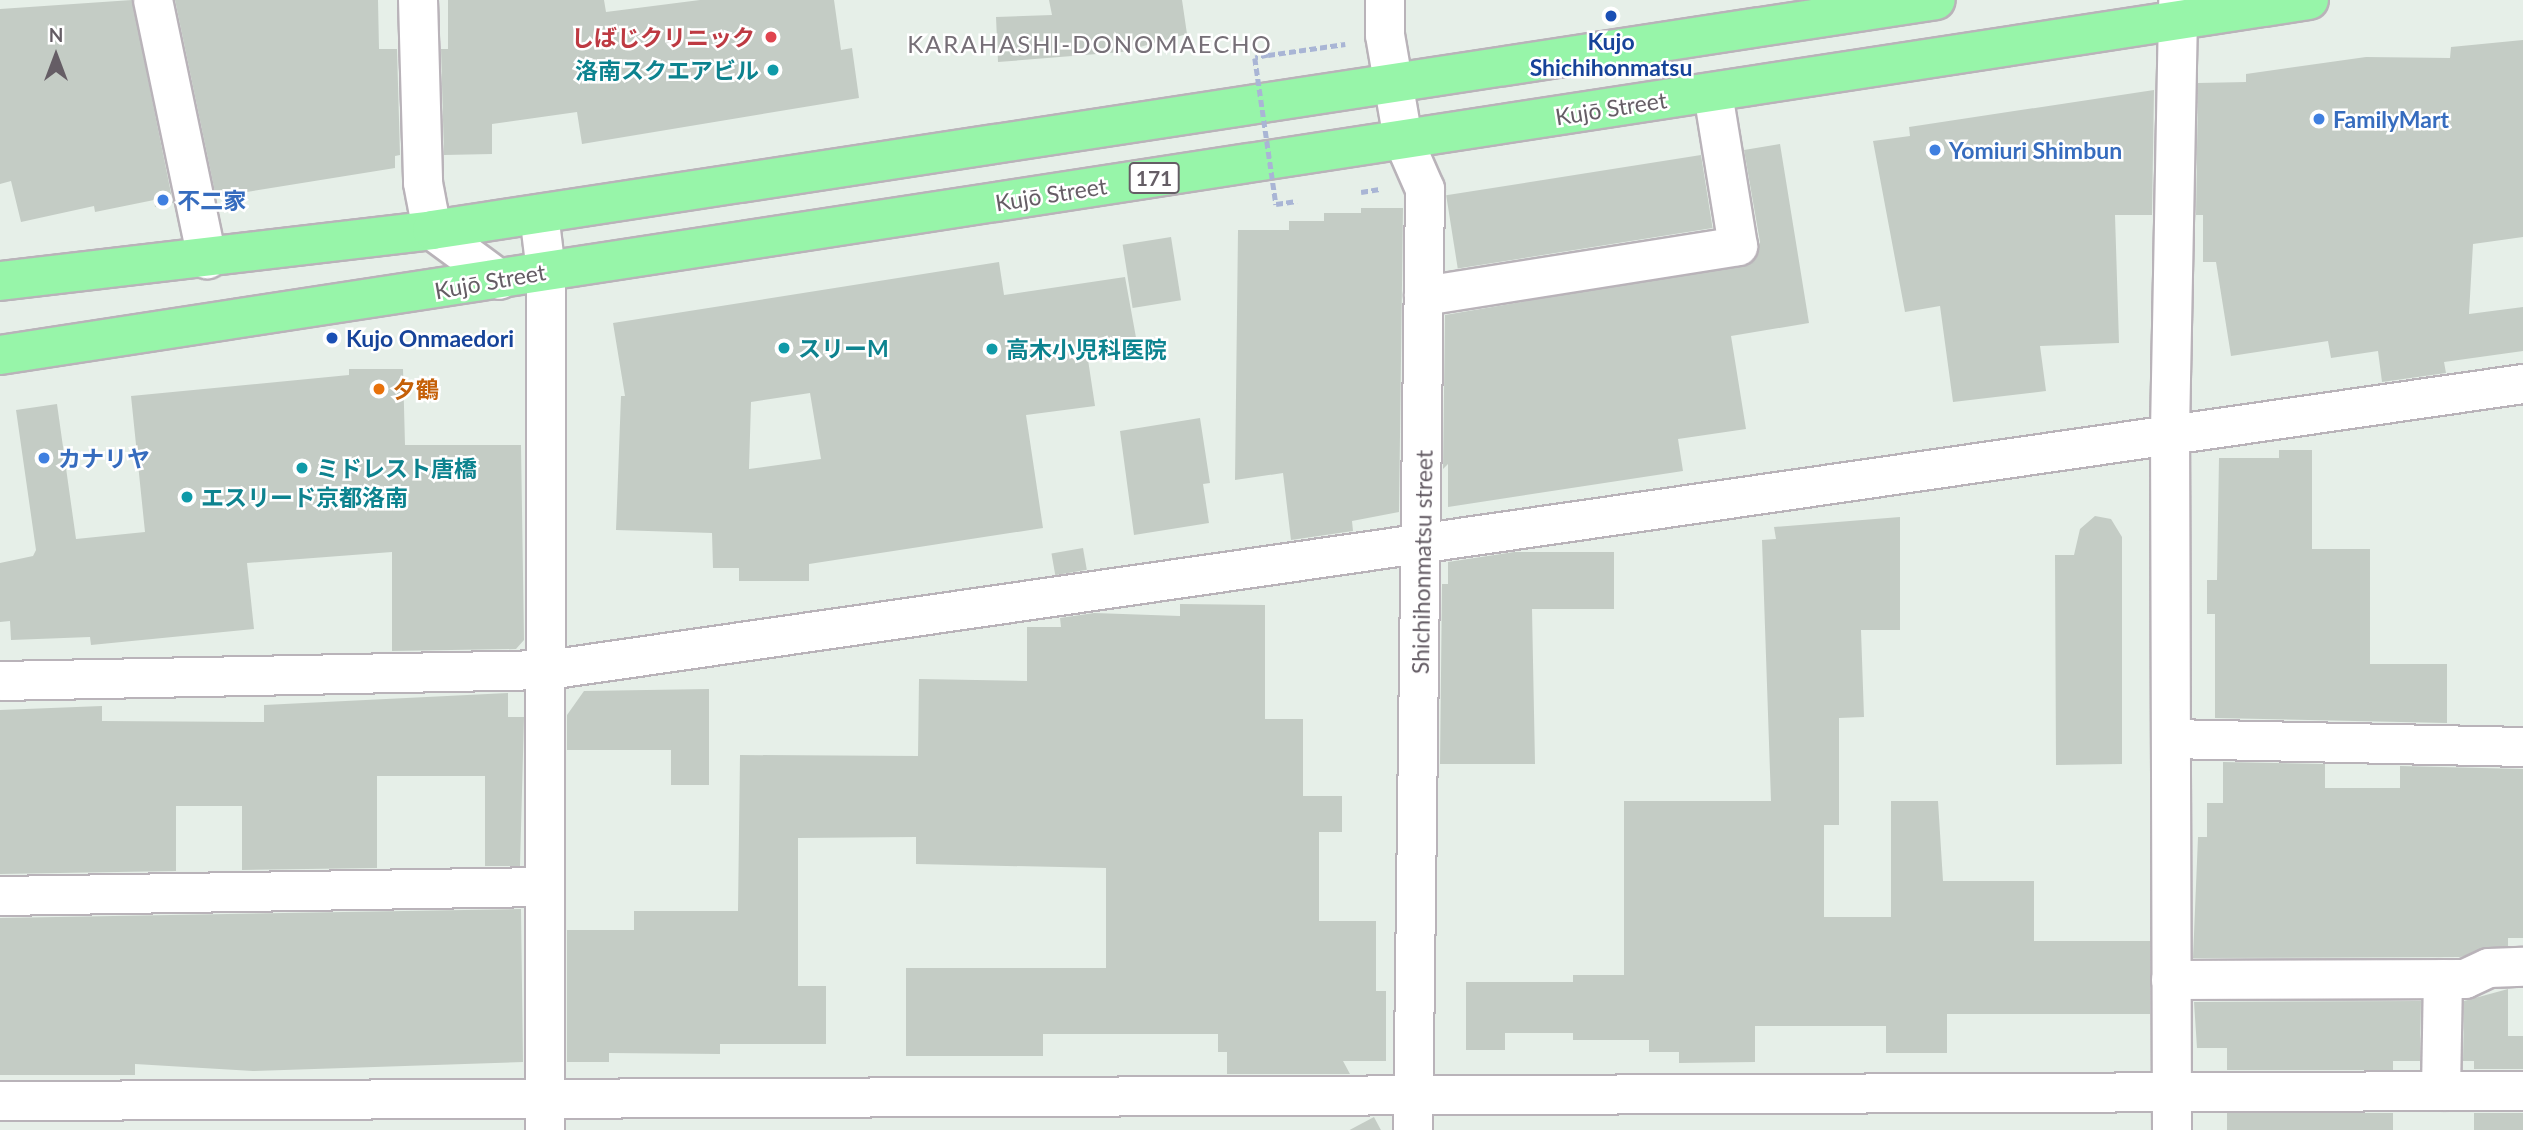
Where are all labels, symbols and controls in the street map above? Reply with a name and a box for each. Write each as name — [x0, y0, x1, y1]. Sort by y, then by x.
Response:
marker: Kujo Shichihonmatsu — [1603, 8, 1619, 24]
north arrow — [21, 21, 91, 91]
text: N — [49, 23, 63, 46]
place label: しばじクリニック — [571, 23, 755, 51]
marker: しばじクリニック — [761, 27, 781, 47]
place label: Kujo Shichihonmatsu — [1530, 27, 1692, 81]
district label: KARAHASHI-DONOMAECHO — [910, 30, 1270, 58]
place label: 洛南スクエアビル — [575, 56, 759, 84]
marker: 洛南スクエアビル — [765, 62, 781, 78]
street label: Kujō Street — [1553, 86, 1669, 130]
place label: FamilyMart — [2333, 105, 2449, 133]
marker: FamilyMart — [2311, 111, 2327, 127]
place label: Yomiuri Shimbun — [1949, 136, 2122, 164]
marker: Yomiuri Shimbun — [1927, 142, 1943, 158]
road number: 171 — [1128, 160, 1180, 196]
street label: Kujō Street — [993, 172, 1109, 216]
place label: 不二家 — [177, 186, 246, 214]
marker: 不二家 — [155, 192, 171, 208]
street label: Kujō Street — [432, 258, 548, 304]
place label: Kujo Onmaedori — [346, 324, 514, 352]
marker: Kujo Onmaedori — [324, 330, 340, 346]
place label: スリーM — [798, 334, 889, 362]
place label: 高木小児科医院 — [1006, 335, 1167, 363]
marker: スリーM — [776, 340, 792, 356]
marker: 高木小児科医院 — [984, 341, 1000, 357]
place label: 夕鶴 — [393, 375, 439, 403]
marker: 夕鶴 — [371, 381, 387, 397]
place label: カナリヤ — [58, 444, 150, 472]
marker: カナリヤ — [36, 450, 52, 466]
street label: Shichihonmatsu street — [1406, 450, 1438, 674]
place label: ミドレスト唐橋 — [316, 454, 477, 482]
marker: ミドレスト唐橋 — [294, 460, 310, 476]
place label: エスリード京都洛南 — [201, 483, 408, 511]
marker: エスリード京都洛南 — [179, 489, 195, 505]

